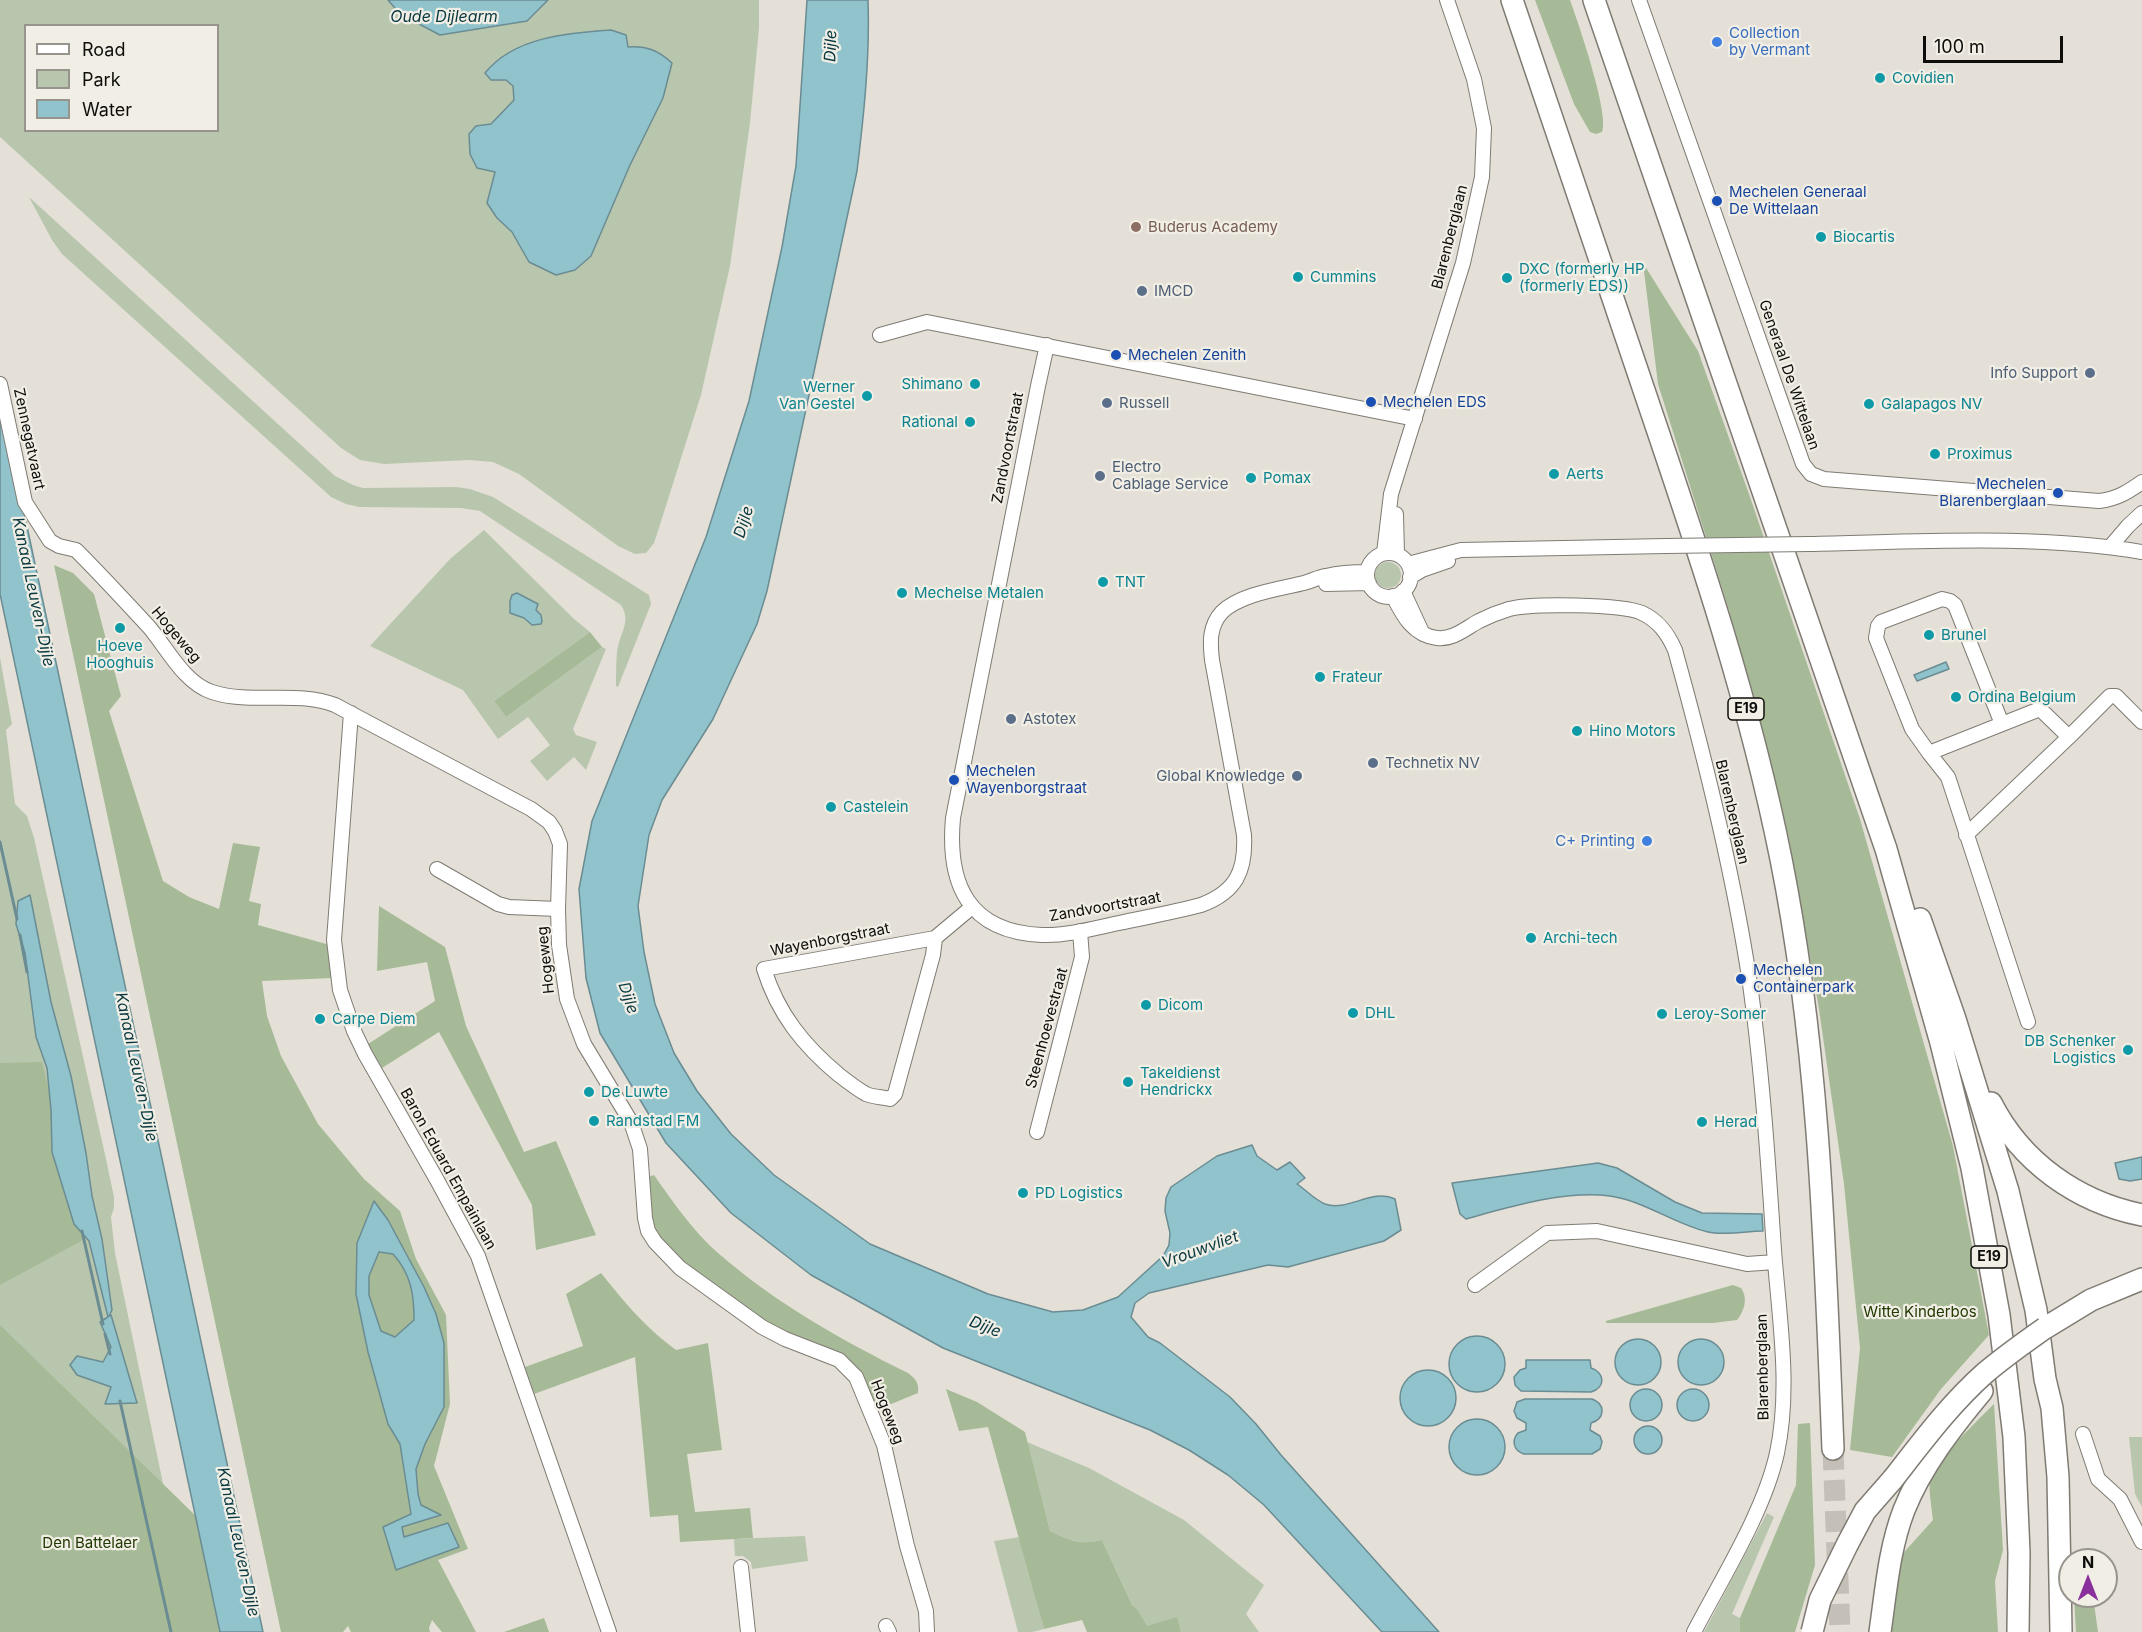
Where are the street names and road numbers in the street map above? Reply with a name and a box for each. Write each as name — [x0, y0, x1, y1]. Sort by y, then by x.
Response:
street label: Blarenberglaan — [1428, 183, 1472, 291]
street label: Generaal De Wittelaan — [1755, 298, 1823, 452]
street label: Zennegatvaart — [9, 387, 49, 491]
street label: Zandvoortstraat — [988, 391, 1028, 505]
street label: Hogeweg — [147, 603, 205, 667]
road number: E19 — [1728, 698, 1764, 720]
street label: Blarenberglaan — [1711, 758, 1753, 866]
street label: Zandvoortstraat — [1048, 888, 1162, 926]
street label: Wayenborgstraat — [769, 920, 891, 960]
street label: Hogeweg — [534, 925, 558, 995]
street label: Steenhoevestraat — [1022, 966, 1072, 1090]
street label: Baron Eduard Empainlaan — [396, 1085, 500, 1253]
road number: E19 — [1971, 1246, 2007, 1268]
street label: Blarenberglaan — [1753, 1313, 1773, 1421]
street label: Hogeweg — [866, 1377, 908, 1447]

